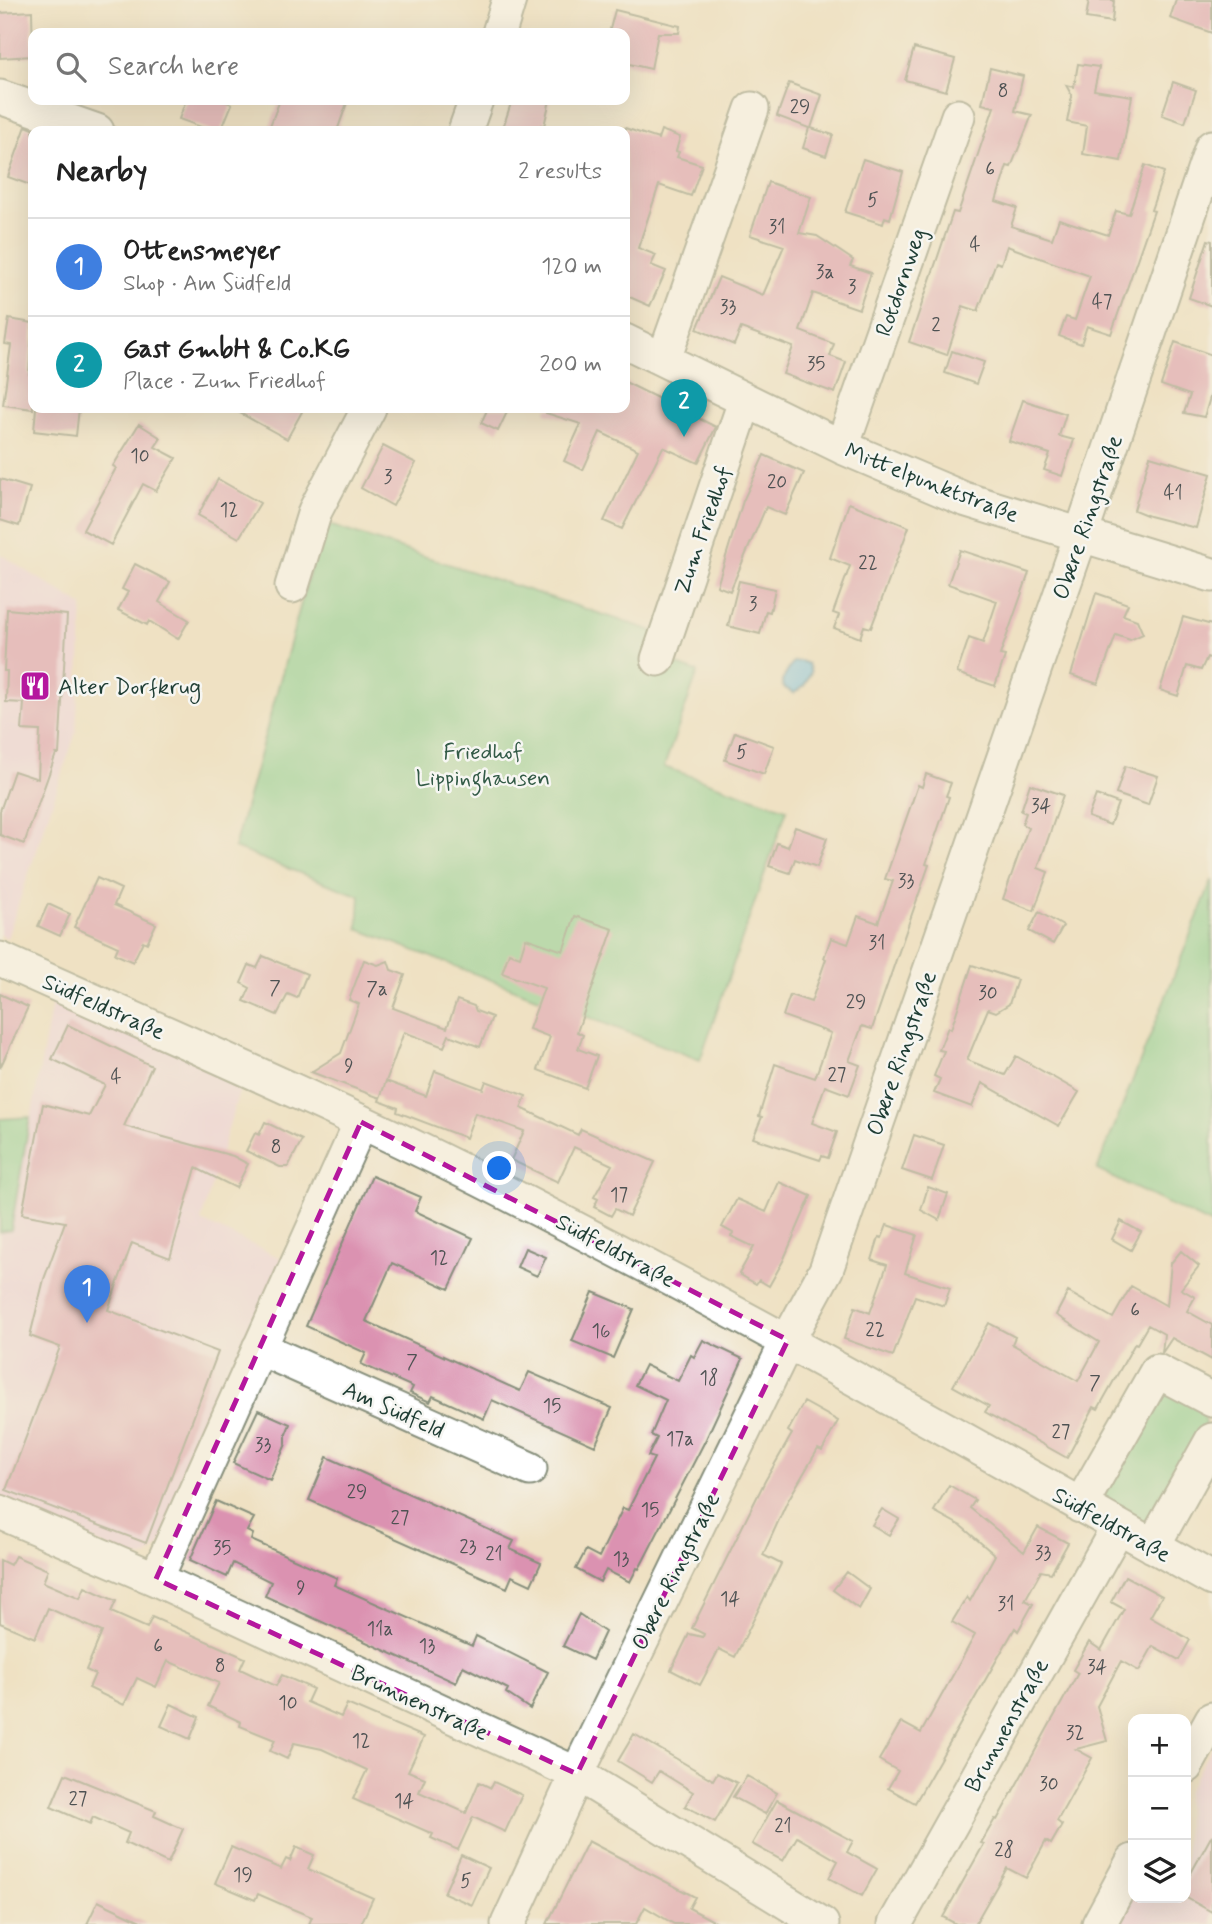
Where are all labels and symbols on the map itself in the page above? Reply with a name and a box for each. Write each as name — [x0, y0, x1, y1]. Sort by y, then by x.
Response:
house number: 8 — [998, 79, 1008, 104]
house number: 29 — [790, 95, 810, 120]
house number: 6 — [985, 157, 995, 182]
house number: 5 — [867, 188, 879, 213]
house number: 31 — [769, 215, 785, 240]
street label: Rotdornweg — [869, 225, 934, 341]
house number: 4 — [969, 233, 981, 258]
house number: 3a — [816, 260, 834, 285]
house number: 3 — [848, 275, 857, 300]
house number: 47 — [1092, 290, 1112, 315]
house number: 33 — [720, 295, 736, 320]
house number: 2 — [931, 313, 941, 338]
house number: 35 — [807, 352, 825, 377]
pin: 2 — [661, 379, 707, 437]
street label: Obere Ringstraße — [1047, 431, 1131, 604]
street label: Mittelpunktstraße — [840, 437, 1023, 531]
house number: 10 — [130, 444, 150, 469]
street label: Zum Friedhof — [668, 462, 740, 599]
house number: 3 — [384, 465, 393, 490]
house number: 20 — [767, 470, 787, 495]
house number: 41 — [1163, 481, 1183, 506]
house number: 12 — [220, 498, 238, 523]
house number: 22 — [858, 551, 878, 576]
house number: 3 — [749, 592, 758, 617]
restaurant icon: Alter Dorfkrug — [18, 669, 52, 703]
place label: Alter Dorfkrug — [58, 673, 201, 705]
park label: Friedhof Lippinghausen — [416, 738, 550, 796]
house number: 5 — [736, 740, 748, 765]
house number: 34 — [1031, 794, 1051, 819]
house number: 33 — [898, 869, 914, 894]
house number: 31 — [869, 931, 885, 956]
street label: Südfeldstraße — [37, 967, 169, 1048]
street label: Obere Ringstraße — [861, 967, 945, 1140]
house number: 7 — [269, 976, 281, 1001]
house number: 7a — [366, 977, 388, 1002]
house number: 30 — [978, 981, 998, 1006]
house number: 29 — [846, 990, 866, 1015]
house number: 9 — [344, 1054, 354, 1079]
house number: 27 — [828, 1063, 846, 1088]
house number: 4 — [110, 1065, 122, 1090]
house number: 8 — [271, 1135, 281, 1160]
your location — [482, 1151, 516, 1185]
house number: 17 — [610, 1183, 628, 1208]
street label: Südfeldstraße — [550, 1208, 680, 1296]
house number: 12 — [430, 1246, 448, 1271]
pin: 1 — [64, 1265, 110, 1323]
house number: 6 — [1130, 1298, 1140, 1323]
house number: 22 — [865, 1318, 885, 1343]
house number: 16 — [591, 1319, 611, 1344]
house number: 7 — [406, 1350, 418, 1375]
house number: 18 — [700, 1366, 718, 1391]
house number: 7 — [1089, 1371, 1101, 1396]
street label: Am Südfeld — [338, 1375, 449, 1447]
house number: 15 — [543, 1394, 561, 1419]
house number: 27 — [1052, 1420, 1070, 1445]
house number: 17a — [666, 1427, 694, 1452]
house number: 33 — [255, 1433, 271, 1458]
house number: 29 — [347, 1480, 367, 1505]
street label: Südfeldstraße — [1046, 1481, 1176, 1571]
street label: Obere Ringstraße — [626, 1488, 728, 1656]
house number: 15 — [641, 1498, 659, 1523]
house number: 27 — [391, 1506, 409, 1531]
house number: 23 — [459, 1535, 477, 1560]
house number: 35 — [213, 1536, 231, 1561]
house number: 33 — [1035, 1541, 1051, 1566]
house number: 21 — [485, 1542, 503, 1567]
house number: 13 — [613, 1547, 629, 1572]
house number: 9 — [296, 1576, 306, 1601]
house number: 14 — [720, 1587, 740, 1612]
house number: 31 — [998, 1592, 1014, 1617]
house number: 11a — [367, 1617, 393, 1642]
house number: 6 — [153, 1634, 163, 1659]
house number: 13 — [419, 1634, 435, 1659]
house number: 8 — [215, 1654, 225, 1679]
street label: Brunnenstraße — [959, 1654, 1057, 1798]
house number: 34 — [1087, 1655, 1107, 1680]
street label: Brunnenstraße — [346, 1659, 493, 1749]
house number: 10 — [278, 1691, 298, 1716]
house number: 32 — [1066, 1721, 1084, 1746]
house number: 12 — [352, 1729, 370, 1754]
house number: 30 — [1039, 1772, 1059, 1797]
house number: 27 — [69, 1787, 87, 1812]
house number: 14 — [394, 1789, 414, 1814]
house number: 21 — [774, 1814, 792, 1839]
house number: 28 — [994, 1838, 1014, 1863]
house number: 19 — [233, 1863, 253, 1888]
house number: 5 — [460, 1869, 472, 1894]

